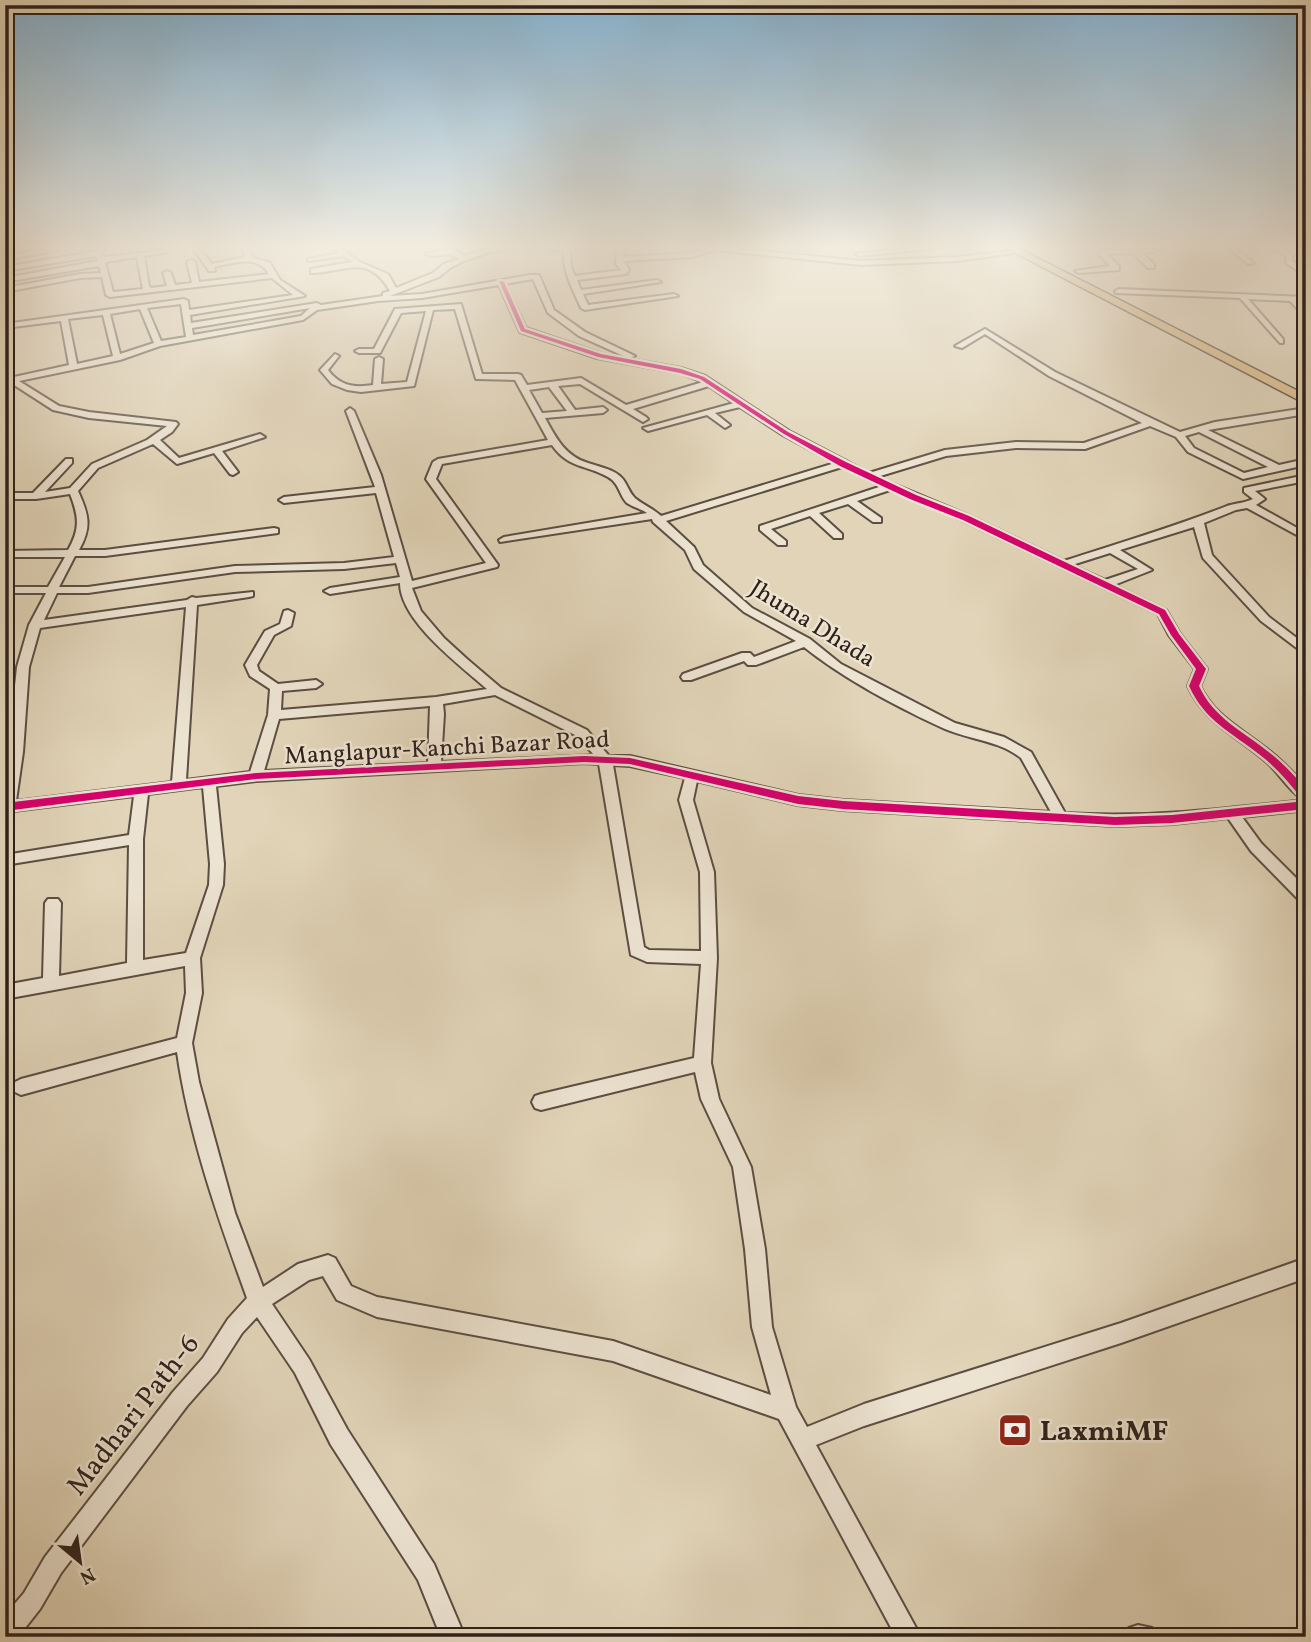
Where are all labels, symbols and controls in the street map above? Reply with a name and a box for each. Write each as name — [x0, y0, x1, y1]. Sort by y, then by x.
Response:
street label: Jhuma Dhada — [742, 572, 882, 677]
street label: Manglapur-Kanchi Bazar Road — [284, 723, 611, 774]
street label: Madhari Path-6 — [58, 1327, 209, 1504]
bank icon: LaxmiMF — [996, 1411, 1034, 1449]
place label: LaxmiMF — [1040, 1413, 1168, 1452]
north arrow — [46, 1526, 116, 1596]
text: N — [75, 1560, 100, 1590]

